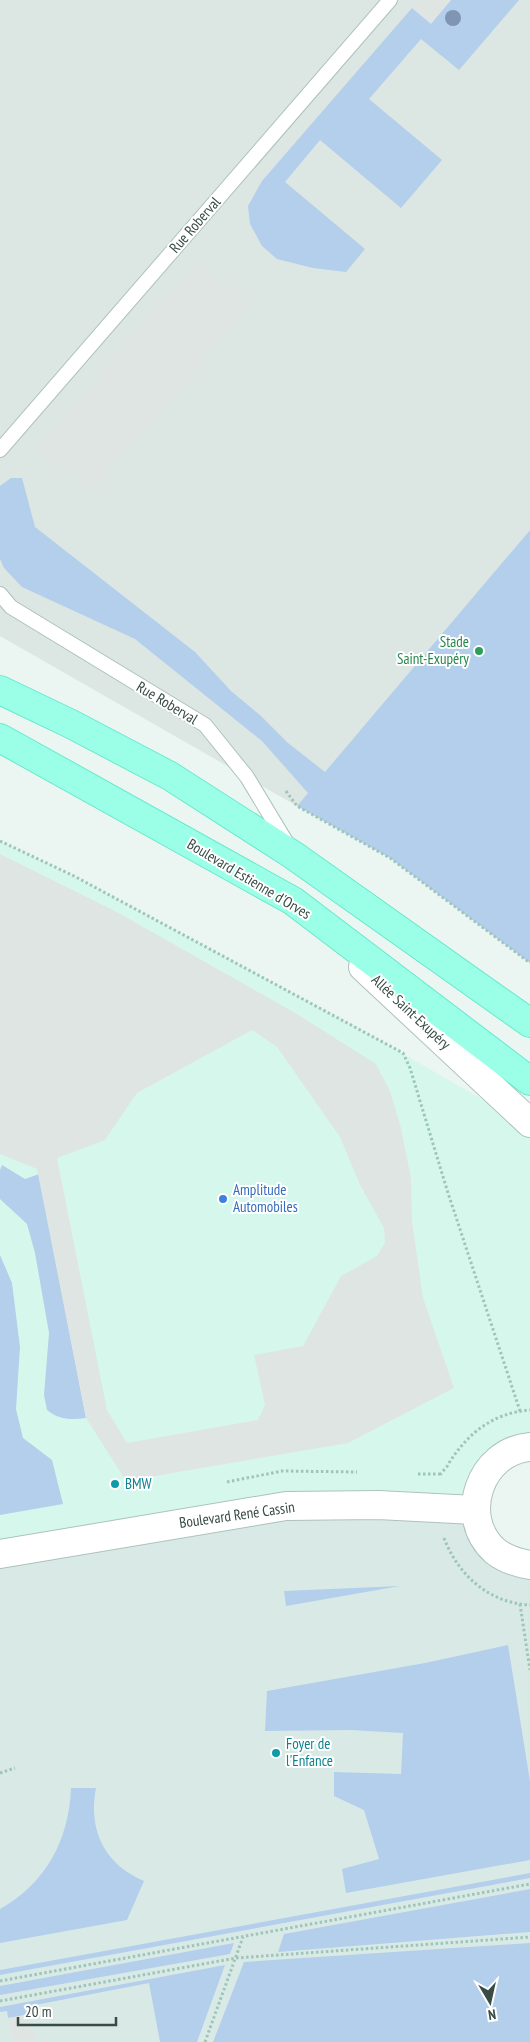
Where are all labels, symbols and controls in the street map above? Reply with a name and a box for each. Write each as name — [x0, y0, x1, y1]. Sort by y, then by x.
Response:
street label: Rue Roberval — [165, 192, 225, 257]
place label: Stade Saint-Exupéry — [397, 632, 469, 668]
marker: Stade Saint-Exupéry — [473, 645, 485, 657]
street label: Rue Roberval — [133, 677, 202, 729]
street label: Boulevard Estienne d'Orves — [184, 834, 315, 923]
street label: Allée Saint-Exupéry — [368, 970, 455, 1053]
place label: Amplitude Automobiles — [233, 1180, 298, 1216]
marker: Amplitude Automobiles — [217, 1193, 229, 1205]
place label: BMW — [125, 1474, 152, 1493]
marker: BMW — [109, 1478, 121, 1490]
street label: Boulevard René Cassin — [178, 1497, 296, 1532]
place label: Foyer de l'Enfance — [286, 1734, 333, 1770]
marker: Foyer de l'Enfance — [270, 1747, 282, 1759]
north arrow — [465, 1977, 515, 2027]
scale bar — [18, 1994, 115, 2026]
text: 20 m — [25, 2002, 51, 2021]
text: N — [487, 2005, 497, 2024]

